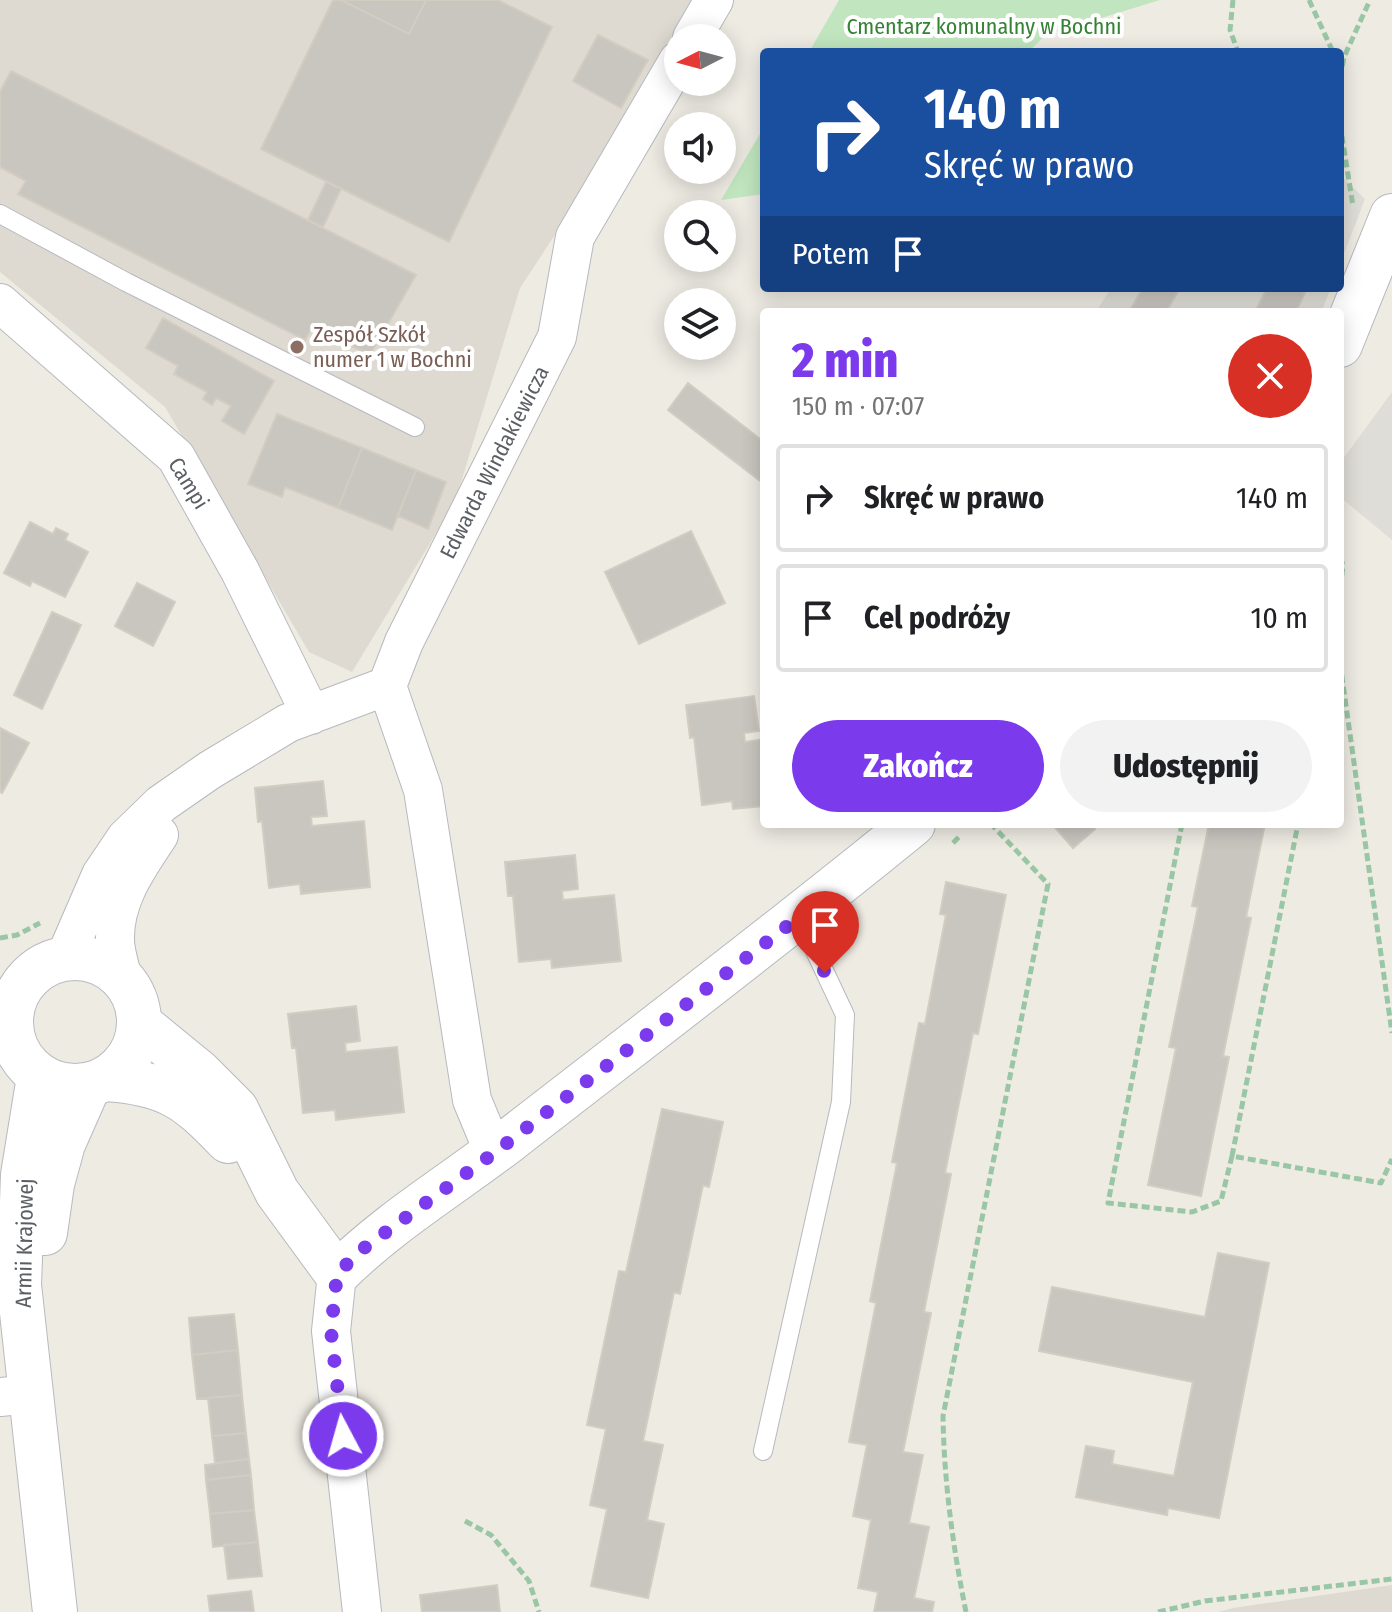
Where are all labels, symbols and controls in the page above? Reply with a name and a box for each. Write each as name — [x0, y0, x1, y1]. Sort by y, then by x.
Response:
park label: Cmentarz komunalny w Bochni — [846, 13, 1122, 40]
north arrow — [664, 24, 736, 96]
map controls — [664, 24, 736, 360]
text: 140 m — [924, 76, 1061, 143]
icon: right — [792, 80, 896, 184]
button: sound — [664, 112, 736, 184]
text: Skręć w prawo — [924, 144, 1134, 188]
button: search — [664, 200, 736, 272]
icon: arrive — [886, 232, 930, 276]
text: Potem — [792, 236, 870, 272]
button: layers — [664, 288, 736, 360]
place label: Zespół Szkół numer 1 w Bochni — [313, 321, 472, 373]
text: 2 min — [792, 332, 898, 390]
button: close — [1228, 334, 1312, 418]
marker: Zespół Szkół numer 1 w Bochni — [288, 338, 306, 356]
street label: Edwarda Windakiewicza — [434, 361, 555, 563]
text: 150 m · 07:07 — [792, 391, 924, 422]
street label: Campi — [162, 452, 215, 514]
icon: right — [796, 476, 840, 520]
text: Skręć w prawo — [864, 480, 1044, 516]
text: 140 m — [1236, 480, 1308, 516]
icon: arrive — [796, 596, 840, 640]
text: Cel podróży — [864, 600, 1010, 636]
text: 10 m — [1251, 600, 1308, 636]
button: Zakończ — [792, 720, 1044, 812]
button: Udostępnij — [1060, 720, 1312, 812]
pin — [791, 891, 859, 973]
icon: arrive — [803, 903, 847, 947]
street label: Armii Krajowej — [10, 1178, 39, 1308]
position arrow — [301, 1394, 385, 1478]

